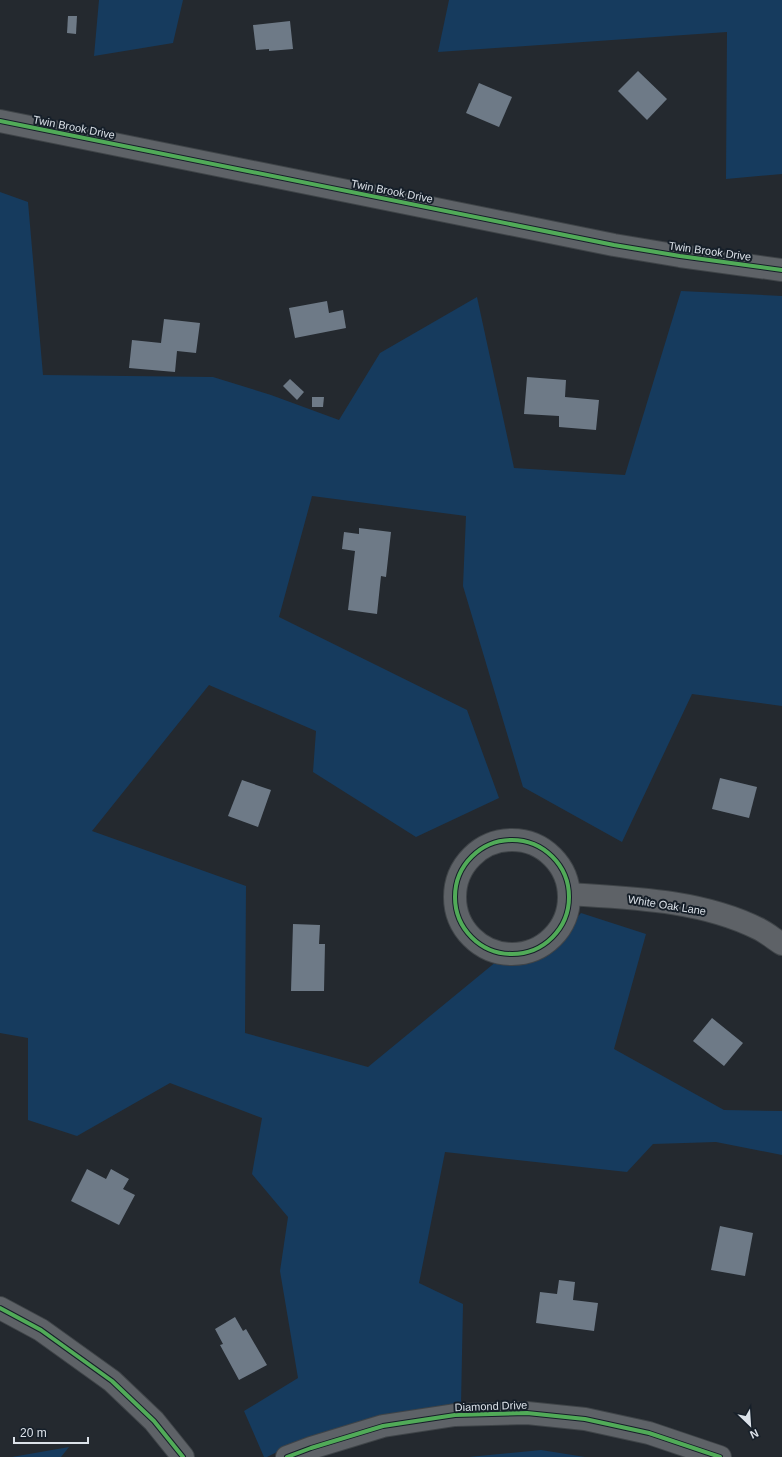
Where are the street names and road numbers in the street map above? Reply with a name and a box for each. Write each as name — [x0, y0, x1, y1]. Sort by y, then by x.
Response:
street label: Twin Brook Drive — [32, 113, 116, 141]
street label: Twin Brook Drive — [350, 177, 434, 205]
street label: Twin Brook Drive — [668, 239, 752, 263]
street label: White Oak Lane — [627, 893, 707, 917]
street label: Diamond Drive — [454, 1399, 528, 1413]

